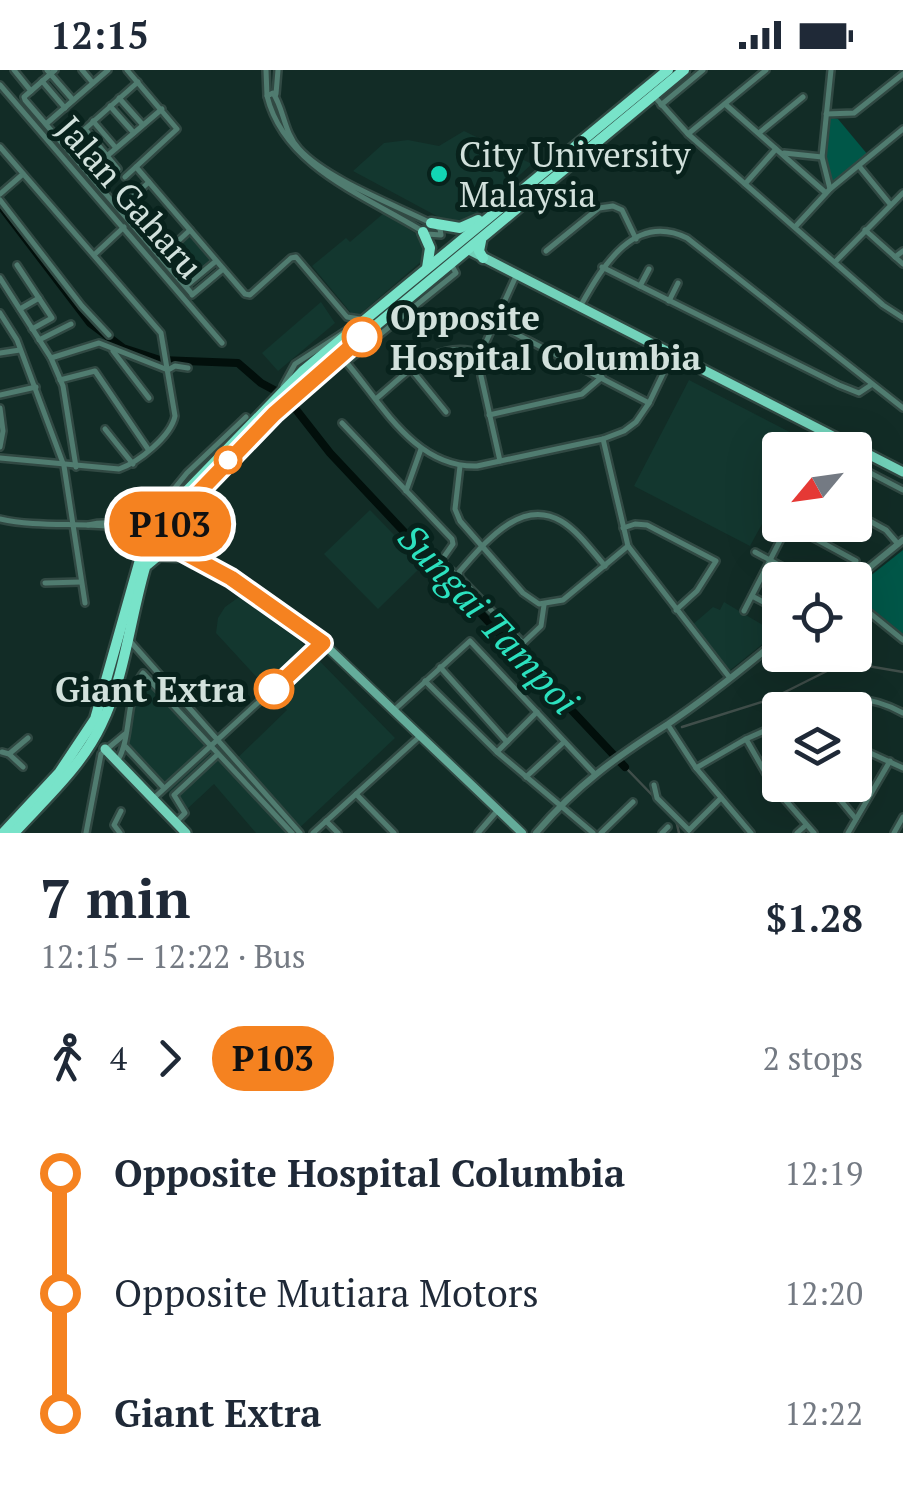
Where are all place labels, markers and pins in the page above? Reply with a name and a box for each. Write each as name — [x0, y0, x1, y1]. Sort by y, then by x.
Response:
place label: City University Malaysia — [459, 131, 692, 217]
marker: City University Malaysia — [428, 163, 450, 185]
place label: Opposite Hospital Columbia — [390, 294, 701, 380]
marker: Opposite Hospital Columbia — [343, 318, 381, 356]
unlabelled marker — [215, 447, 241, 473]
place label: Giant Extra — [55, 666, 246, 712]
marker: Giant Extra — [255, 670, 293, 708]

